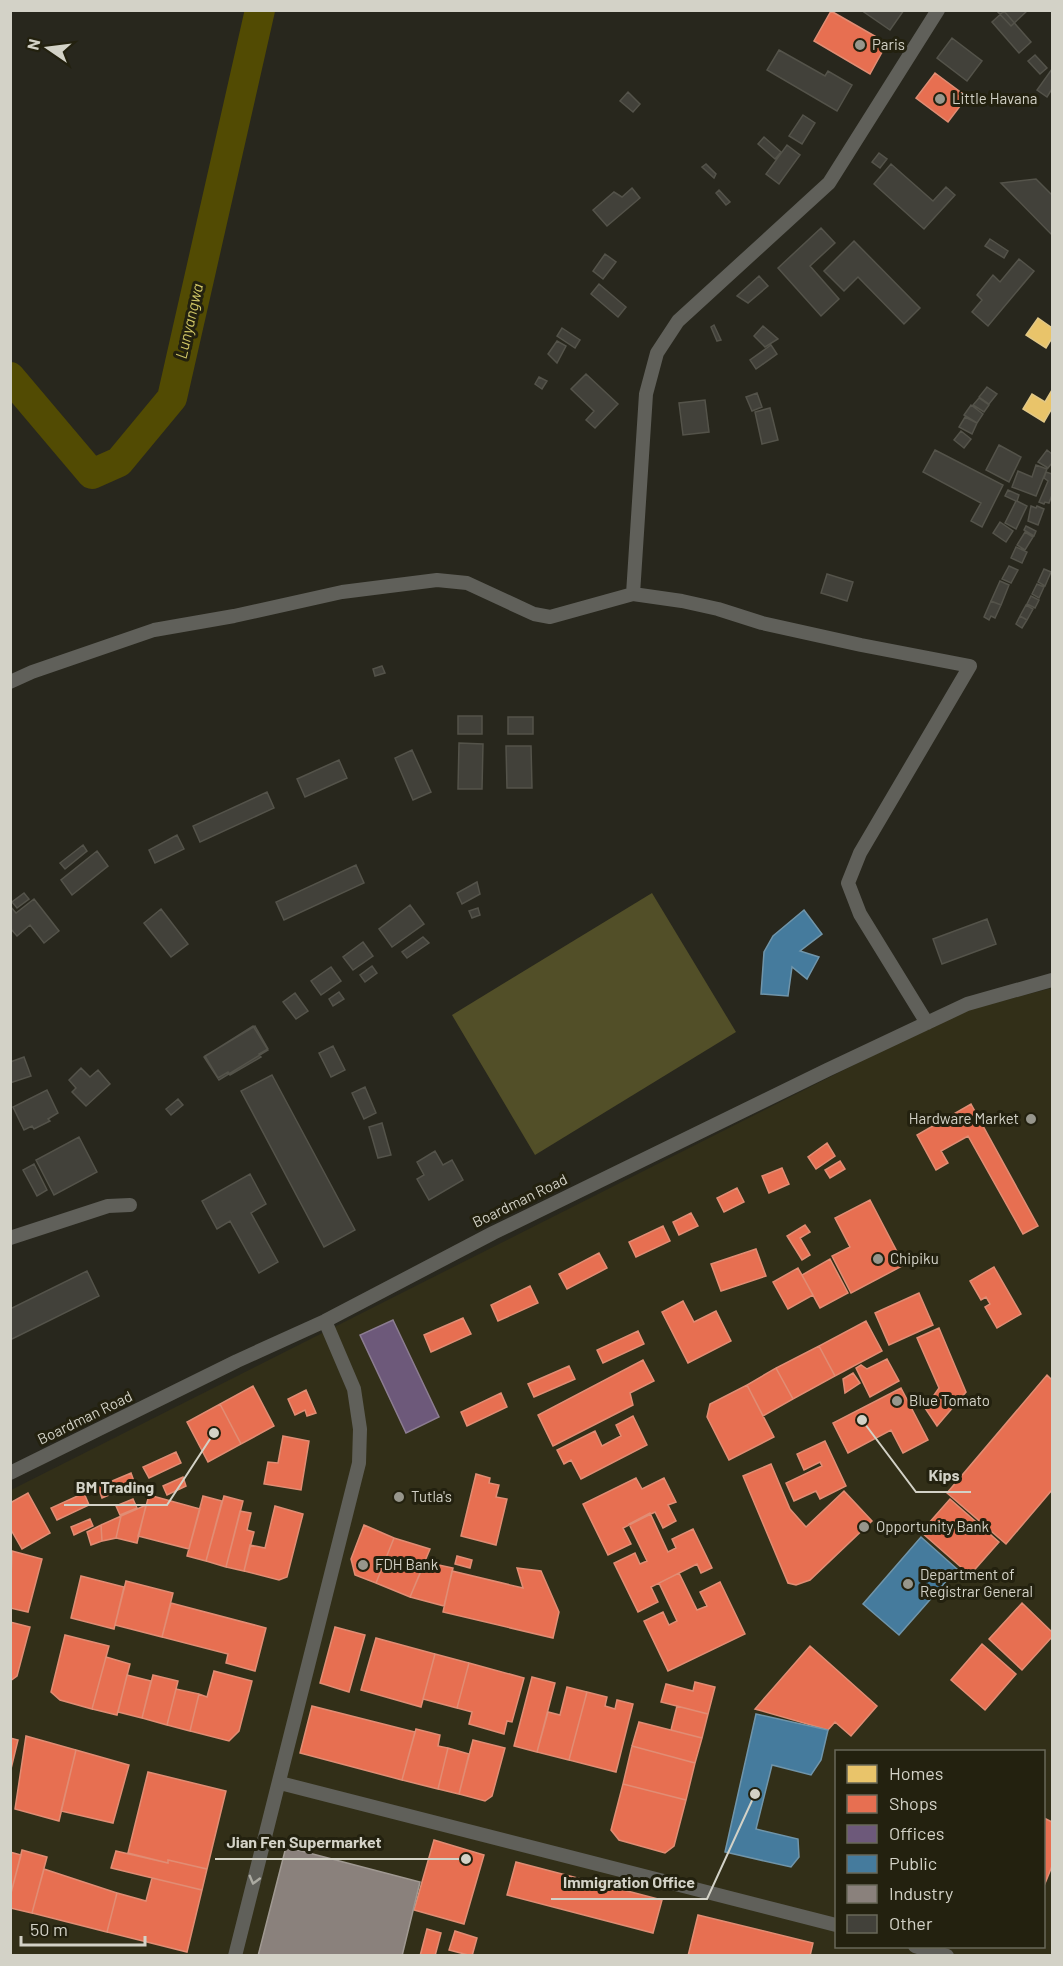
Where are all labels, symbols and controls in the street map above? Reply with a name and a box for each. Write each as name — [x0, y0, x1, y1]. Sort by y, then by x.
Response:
north arrow — [18, 18, 78, 78]
place label: Paris — [872, 35, 905, 53]
text: N — [22, 37, 43, 52]
marker: Paris — [853, 38, 867, 52]
place label: Little Havana — [952, 89, 1037, 107]
marker: Little Havana — [933, 92, 947, 106]
water label: Lunyangwa — [171, 281, 206, 360]
place label: Hardware Market — [909, 1109, 1019, 1127]
marker: Hardware Market — [1024, 1112, 1038, 1126]
street label: Boardman Road — [469, 1169, 570, 1231]
place label: Chipiku — [890, 1249, 939, 1267]
marker: Chipiku — [871, 1252, 885, 1266]
street label: Boardman Road — [34, 1386, 135, 1448]
place label: Blue Tomato — [909, 1391, 990, 1409]
marker: Blue Tomato — [890, 1394, 904, 1408]
callout: Kips — [916, 1458, 971, 1492]
text: Kips — [928, 1465, 960, 1484]
callout: BM Trading — [64, 1471, 167, 1505]
text: BM Trading — [76, 1477, 154, 1496]
place label: Tutla's — [411, 1487, 452, 1505]
marker: Tutla's — [392, 1490, 406, 1504]
place label: Opportunity Bank — [876, 1517, 989, 1535]
marker: Opportunity Bank — [857, 1520, 871, 1534]
place label: FDH Bank — [375, 1555, 439, 1573]
marker: FDH Bank — [356, 1558, 370, 1572]
place label: Department of Registrar General — [920, 1565, 1033, 1600]
marker: Department of Registrar General — [901, 1577, 915, 1591]
legend — [835, 1750, 1045, 1948]
text: Homes — [889, 1762, 943, 1784]
text: Shops — [889, 1792, 938, 1814]
text: Offices — [889, 1822, 945, 1844]
callout: Jian Fen Supermarket — [215, 1825, 394, 1859]
text: Jian Fen Supermarket — [226, 1832, 382, 1851]
text: Public — [889, 1852, 937, 1874]
callout: Immigration Office — [551, 1865, 707, 1899]
text: Immigration Office — [563, 1872, 695, 1891]
one-way arrow — [249, 1875, 261, 1885]
text: Industry — [889, 1882, 953, 1904]
scale bar — [21, 1909, 146, 1947]
text: Other — [889, 1912, 933, 1934]
text: 50 m — [30, 1918, 68, 1940]

